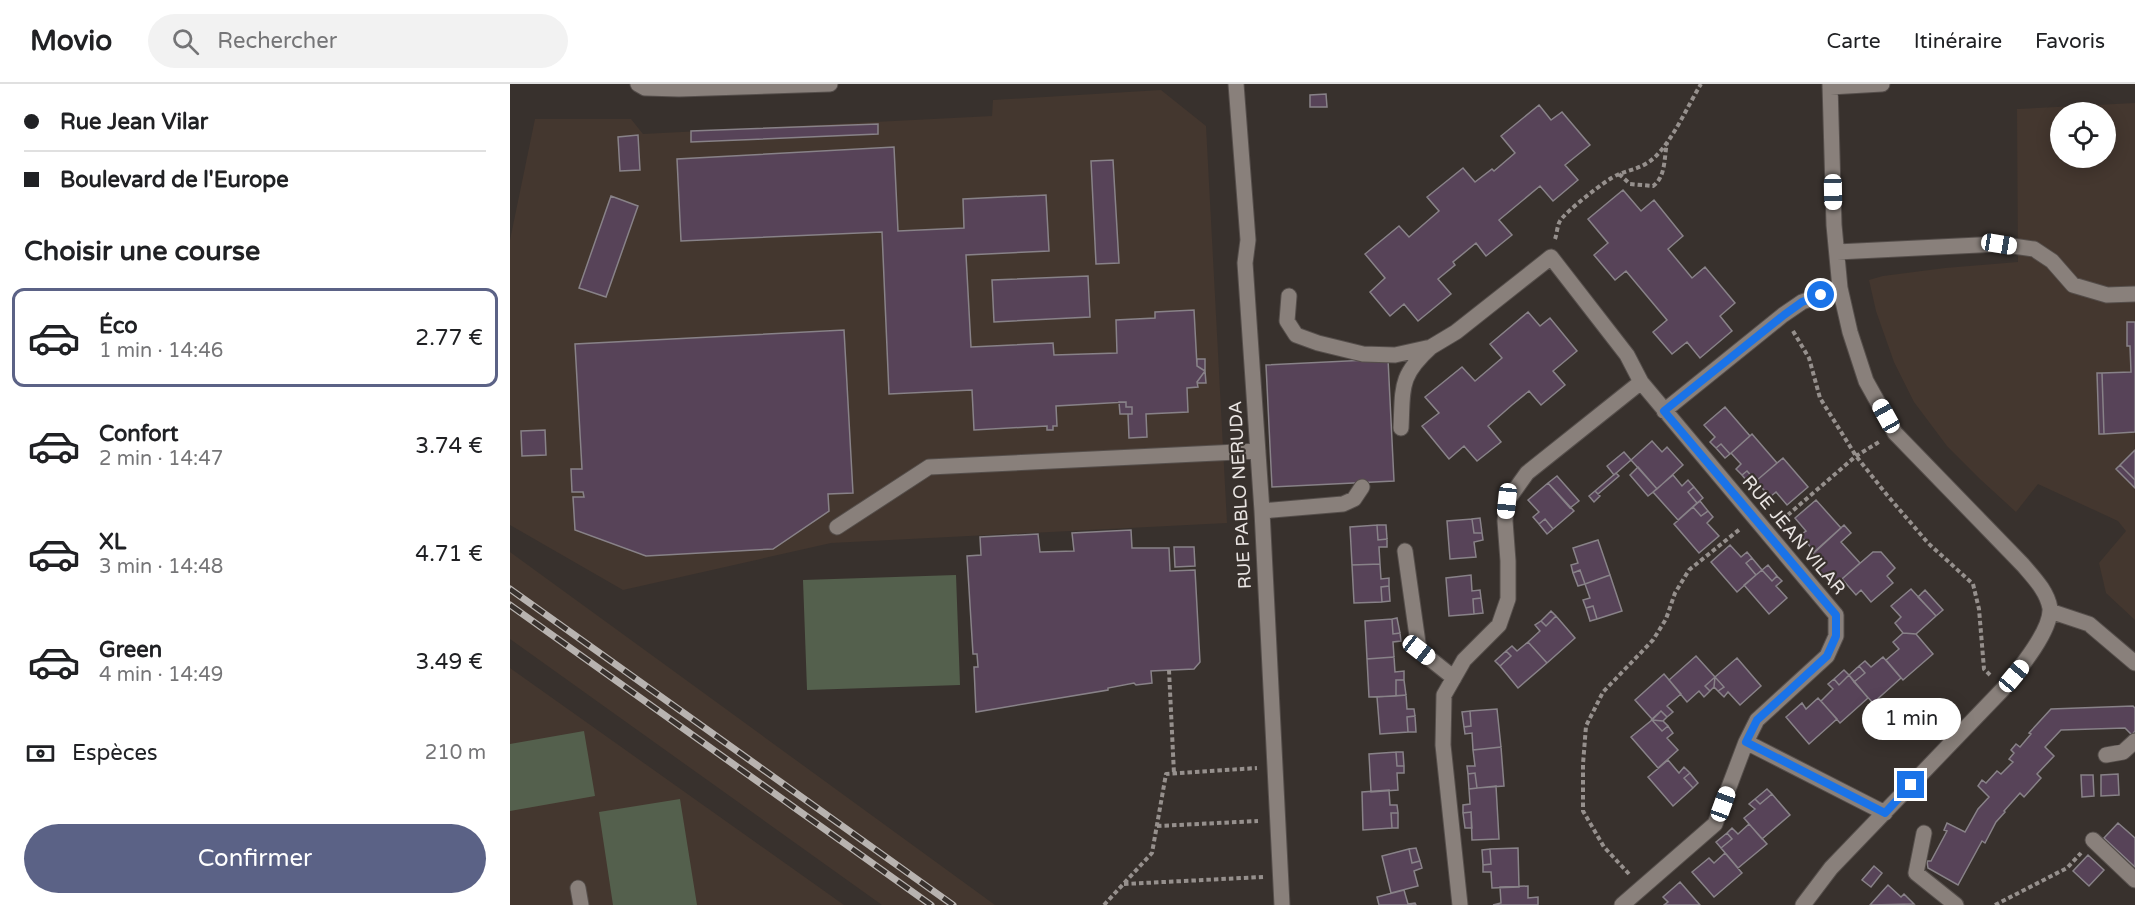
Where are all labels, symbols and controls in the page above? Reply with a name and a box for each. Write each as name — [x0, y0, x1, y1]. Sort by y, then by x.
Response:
search box — [148, 14, 568, 68]
text: Movio — [30, 24, 112, 58]
icon: search — [169, 25, 202, 58]
text: Rechercher — [217, 28, 337, 54]
text: Carte — [1827, 29, 1881, 54]
text: Itinéraire — [1914, 29, 2002, 54]
text: Favoris — [2035, 29, 2105, 54]
map controls — [2050, 102, 2116, 168]
button: locate — [2050, 102, 2116, 168]
text: Rue Jean Vilar — [60, 109, 208, 135]
text: Boulevard de l'Europe — [60, 167, 289, 193]
car — [1824, 174, 1842, 210]
car — [1980, 232, 2018, 256]
text: Choisir une course — [24, 235, 260, 268]
route start — [1807, 281, 1834, 308]
icon: car — [27, 311, 81, 365]
text: Éco — [99, 313, 138, 339]
text: 2.77 € — [415, 325, 483, 351]
text: 1 min · 14:46 — [99, 339, 223, 363]
car — [1869, 396, 1903, 436]
street label: RUE PABLO NERUDA — [1224, 400, 1256, 590]
icon: car — [27, 419, 81, 473]
text: Confort — [99, 421, 178, 447]
text: 3.74 € — [415, 433, 483, 459]
text: 2 min · 14:47 — [99, 447, 223, 471]
street label: RUE JEAN VILAR — [1738, 471, 1850, 599]
car — [1496, 482, 1518, 520]
icon: car — [27, 527, 81, 581]
text: XL — [99, 529, 126, 555]
text: 4.71 € — [415, 541, 483, 567]
text: 3 min · 14:48 — [99, 555, 223, 579]
car — [1399, 632, 1439, 668]
icon: car — [27, 635, 81, 689]
text: Green — [99, 637, 162, 663]
text: 3.49 € — [416, 649, 483, 675]
car — [1996, 656, 2032, 696]
text: 4 min · 14:49 — [99, 663, 223, 687]
callout: 1 min — [1862, 698, 1960, 740]
text: 1 min — [1885, 707, 1938, 731]
icon: cash — [24, 737, 57, 770]
text: Espèces — [72, 740, 157, 766]
text: 210 m — [425, 741, 486, 765]
route end — [1897, 771, 1924, 798]
car — [1708, 784, 1738, 824]
button: Confirmer — [24, 824, 486, 893]

